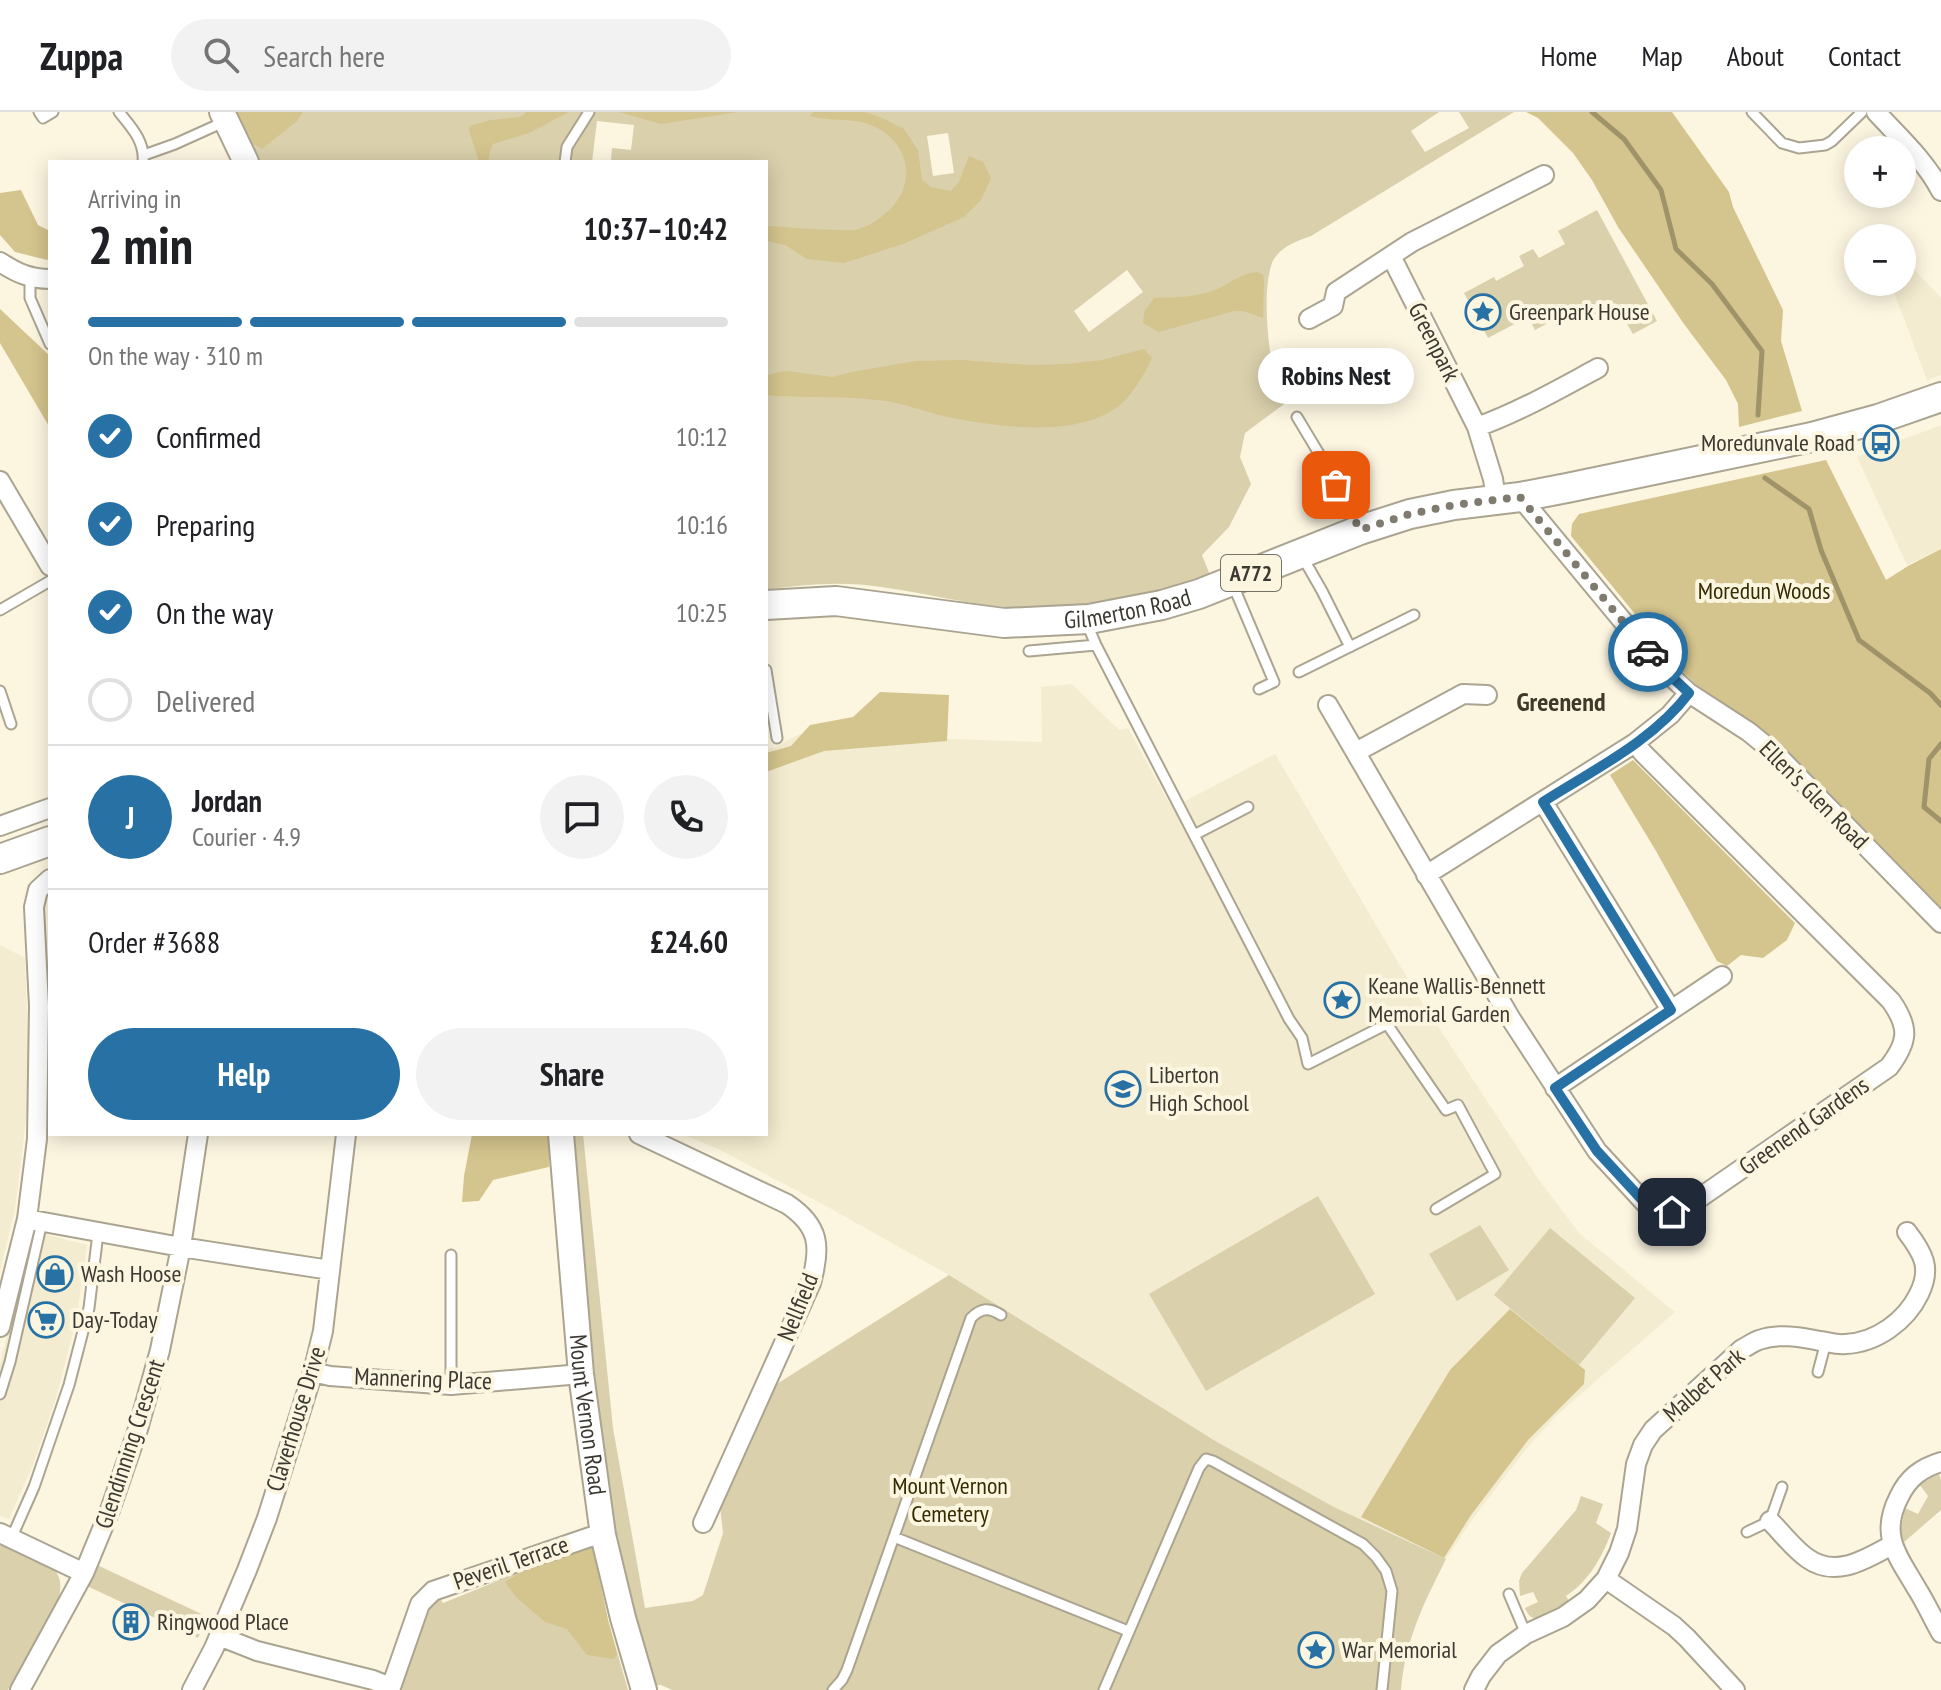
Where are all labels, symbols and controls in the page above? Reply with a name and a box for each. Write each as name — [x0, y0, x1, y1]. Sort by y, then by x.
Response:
search box — [171, 19, 731, 91]
text: Zuppa — [40, 31, 123, 80]
icon: search — [199, 33, 243, 77]
text: Search here — [263, 36, 385, 75]
text: Home — [1541, 37, 1597, 74]
text: Map — [1641, 37, 1683, 74]
text: About — [1727, 37, 1784, 74]
text: Contact — [1828, 37, 1901, 74]
map controls — [1844, 136, 1916, 296]
button: + — [1844, 136, 1916, 208]
text: Arriving in — [88, 182, 181, 215]
text: 10:37–10:42 — [584, 209, 728, 248]
text: 2 min — [88, 211, 193, 278]
button: − — [1844, 224, 1916, 296]
place icon: Greenpark House — [1464, 293, 1502, 331]
place label: Greenpark House — [1509, 296, 1650, 327]
street label: Greenpark — [1401, 297, 1468, 387]
text: On the way · 310 m — [88, 339, 263, 372]
callout: Robins Nest — [1258, 349, 1414, 405]
text: Robins Nest — [1282, 359, 1390, 392]
icon: check — [88, 414, 132, 458]
text: Confirmed — [156, 417, 261, 456]
text: 10:12 — [676, 420, 728, 453]
bus stop icon: Moredunvale Road — [1862, 424, 1900, 462]
place label: Moredunvale Road — [1701, 427, 1855, 458]
pin — [1302, 451, 1370, 519]
icon: bag — [1314, 463, 1358, 507]
icon: check — [88, 502, 132, 546]
text: Preparing — [156, 505, 255, 544]
text: 10:16 — [676, 508, 728, 541]
road number: A772 — [1221, 555, 1281, 591]
park label: Moredun Woods — [1698, 575, 1830, 606]
street label: Gilmerton Road — [1063, 581, 1194, 635]
icon: check — [88, 590, 132, 634]
text: On the way — [156, 593, 273, 632]
text: 10:25 — [676, 596, 728, 629]
courier — [1608, 612, 1688, 692]
icon: car — [1626, 630, 1670, 674]
text: Delivered — [156, 681, 255, 720]
district label: Greenend — [1517, 685, 1605, 718]
street label: Ellen's Glen Road — [1753, 733, 1876, 856]
button: chat — [540, 775, 624, 859]
button: phone — [644, 775, 728, 859]
text: Jordan — [192, 781, 262, 820]
text: J — [126, 798, 134, 837]
text: Courier · 4.9 — [192, 820, 301, 853]
text: Order #3688 — [88, 922, 220, 961]
text: £24.60 — [650, 922, 728, 961]
place label: Keane Wallis-Bennett Memorial Garden — [1368, 970, 1546, 1029]
place icon: Keane Wallis-Bennett Memorial Garden — [1323, 981, 1361, 1019]
button: Help — [88, 1028, 400, 1120]
button: Share — [416, 1028, 728, 1120]
place label: Liberton High School — [1149, 1059, 1249, 1118]
street label: Greenend Gardens — [1733, 1069, 1875, 1182]
school or university icon: Liberton High School — [1104, 1070, 1142, 1108]
pin — [1638, 1178, 1706, 1246]
icon: home — [1650, 1190, 1694, 1234]
shop icon: Wash Hoose — [36, 1255, 74, 1293]
place label: Wash Hoose — [81, 1258, 181, 1289]
street label: Nellfield — [770, 1268, 825, 1345]
supermarket icon: Day-Today — [27, 1301, 65, 1339]
place label: Day-Today — [72, 1304, 157, 1335]
street label: Mount Vernon Road — [563, 1333, 613, 1497]
street label: Malbet Park — [1656, 1340, 1751, 1429]
street label: Claverhouse Drive — [259, 1343, 332, 1495]
street label: Glendinning Crescent — [88, 1355, 172, 1532]
street label: Mannering Place — [354, 1361, 492, 1396]
park label: Mount Vernon Cemetery — [892, 1470, 1008, 1529]
street label: Peveril Terrace — [449, 1528, 572, 1597]
building icon: Ringwood Place — [112, 1603, 150, 1641]
place label: Ringwood Place — [157, 1606, 289, 1637]
place icon: War Memorial — [1297, 1631, 1335, 1669]
place label: War Memorial — [1342, 1634, 1457, 1665]

